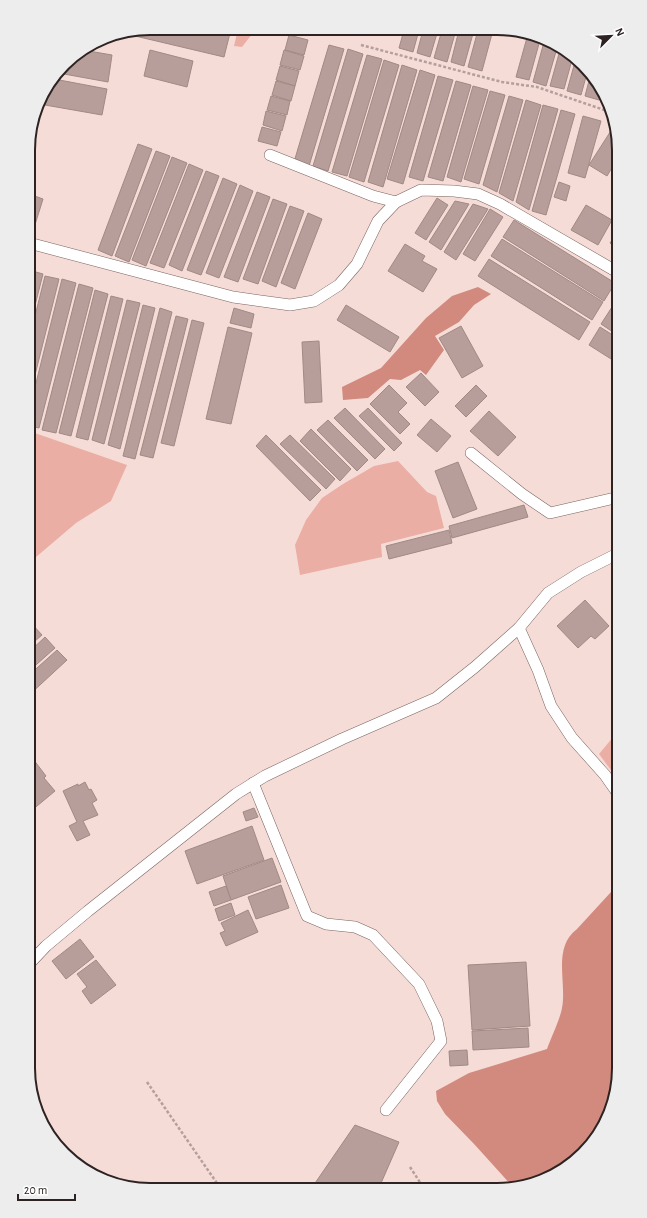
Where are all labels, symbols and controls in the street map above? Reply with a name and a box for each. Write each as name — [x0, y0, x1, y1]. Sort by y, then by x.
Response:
north arrow — [591, 16, 631, 56]
text: N — [613, 26, 626, 38]
scale bar — [18, 1176, 75, 1202]
text: 20 m — [24, 1184, 47, 1196]

